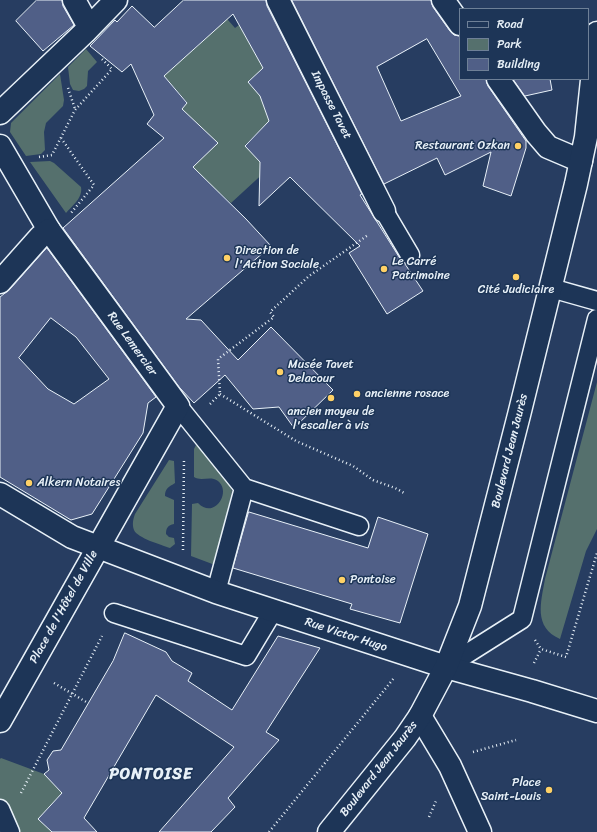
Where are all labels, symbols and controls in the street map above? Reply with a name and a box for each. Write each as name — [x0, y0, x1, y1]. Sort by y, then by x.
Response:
legend — [459, 8, 589, 80]
text: Road — [497, 13, 523, 35]
text: Park — [497, 33, 522, 55]
text: Building — [497, 53, 540, 75]
street label: Impasse Tavet — [308, 68, 354, 142]
place label: Restaurant Ozkan — [415, 139, 510, 153]
marker: Restaurant Ozkan — [513, 141, 523, 151]
place label: Direction de l'Action Sociale — [235, 244, 319, 272]
marker: Direction de l'Action Sociale — [222, 253, 232, 263]
place label: Le Carré Patrimoine — [392, 255, 450, 283]
marker: Le Carré Patrimoine — [379, 264, 389, 274]
marker: Cité Judiciaire — [511, 272, 521, 282]
place label: Cité Judiciaire — [478, 283, 554, 297]
street label: Rue Lemercier — [104, 309, 160, 379]
place label: Musée Tavet Delacour — [288, 358, 354, 386]
marker: Musée Tavet Delacour — [275, 367, 285, 377]
place label: ancienne rosace — [365, 387, 449, 401]
marker: ancienne rosace — [352, 389, 362, 399]
street label: Boulevard Jean Jaurès — [489, 392, 531, 510]
marker: ancien moyeu de l'escalier à vis — [326, 393, 336, 403]
place label: ancien moyeu de l'escalier à vis — [288, 405, 374, 433]
place label: Alkern Notaires — [37, 476, 120, 490]
marker: Alkern Notaires — [24, 478, 34, 488]
street label: Place de l'Hôtel de Ville — [27, 548, 101, 666]
place label: Pontoise — [350, 573, 396, 587]
marker: Pontoise — [337, 575, 347, 585]
street label: Rue Victor Hugo — [303, 615, 389, 655]
street label: Boulevard Jean Jaurès — [337, 718, 421, 820]
district label: PONTOISE — [110, 765, 192, 785]
place label: Place Saint-Louis — [481, 776, 541, 804]
marker: Place Saint-Louis — [544, 785, 554, 795]

